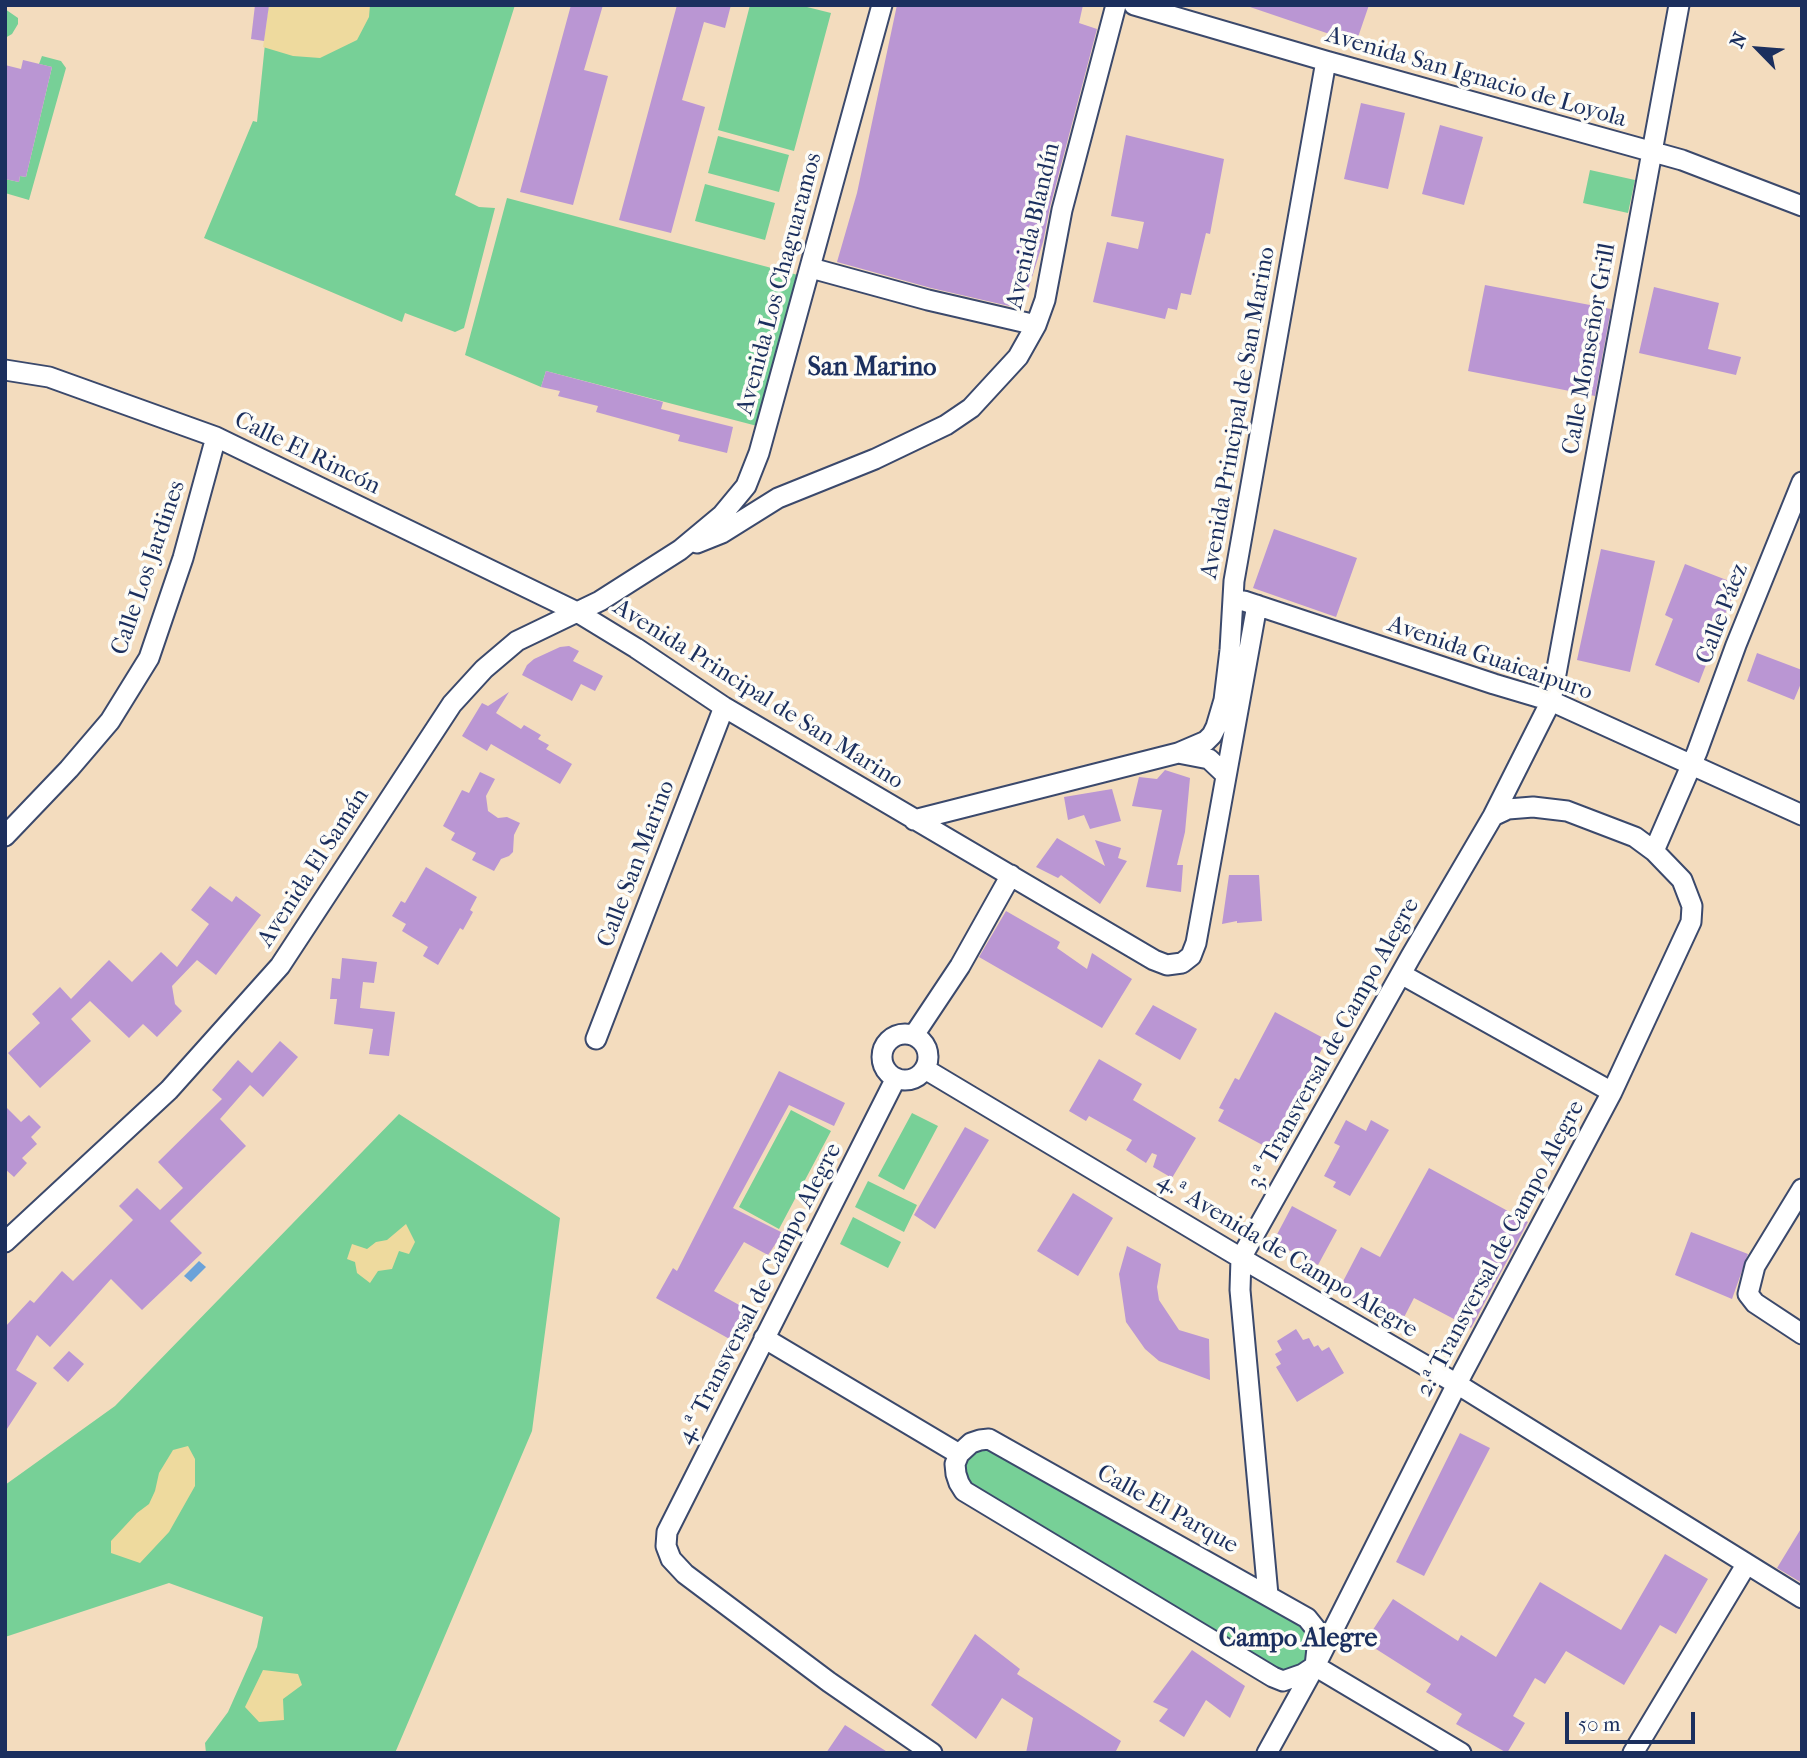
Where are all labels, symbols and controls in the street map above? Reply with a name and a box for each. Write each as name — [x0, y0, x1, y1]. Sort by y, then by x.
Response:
north arrow — [1723, 14, 1793, 84]
street label: Avenida San Ignacio de Loyola — [1322, 21, 1630, 135]
text: N — [1726, 29, 1752, 51]
street label: Avenida Blandín — [1001, 140, 1067, 312]
street label: Avenida Los Chaguaramos — [731, 150, 829, 418]
street label: Calle Monseñor Grill — [1557, 241, 1623, 457]
street label: Avenida Principal de San Marino — [1196, 245, 1282, 581]
district label: San Marino — [808, 353, 936, 385]
street label: Calle El Rincón — [229, 406, 385, 502]
street label: Calle Los Jardines — [106, 477, 192, 659]
street label: Calle Páez — [1691, 560, 1755, 668]
street label: Avenida Principal de San Marino — [608, 594, 908, 796]
street label: Avenida Guaicaipuro — [1384, 610, 1596, 708]
street label: Calle San Marino — [592, 777, 682, 951]
street label: Avenida El Samán — [252, 783, 376, 953]
street label: 3.ª Transversal de Campo Alegre — [1242, 893, 1426, 1195]
street label: 2.ª Transversal de Campo Alegre — [1411, 1096, 1591, 1402]
street label: 4.ª Transversal de Campo Alegre — [671, 1139, 849, 1449]
street label: 4.ª Avenida de Campo Alegre — [1152, 1167, 1422, 1345]
street label: Calle El Parque — [1091, 1459, 1243, 1561]
district label: Campo Alegre — [1219, 1624, 1377, 1656]
scale bar — [1569, 1698, 1699, 1742]
text: 50 m — [1578, 1712, 1621, 1736]

